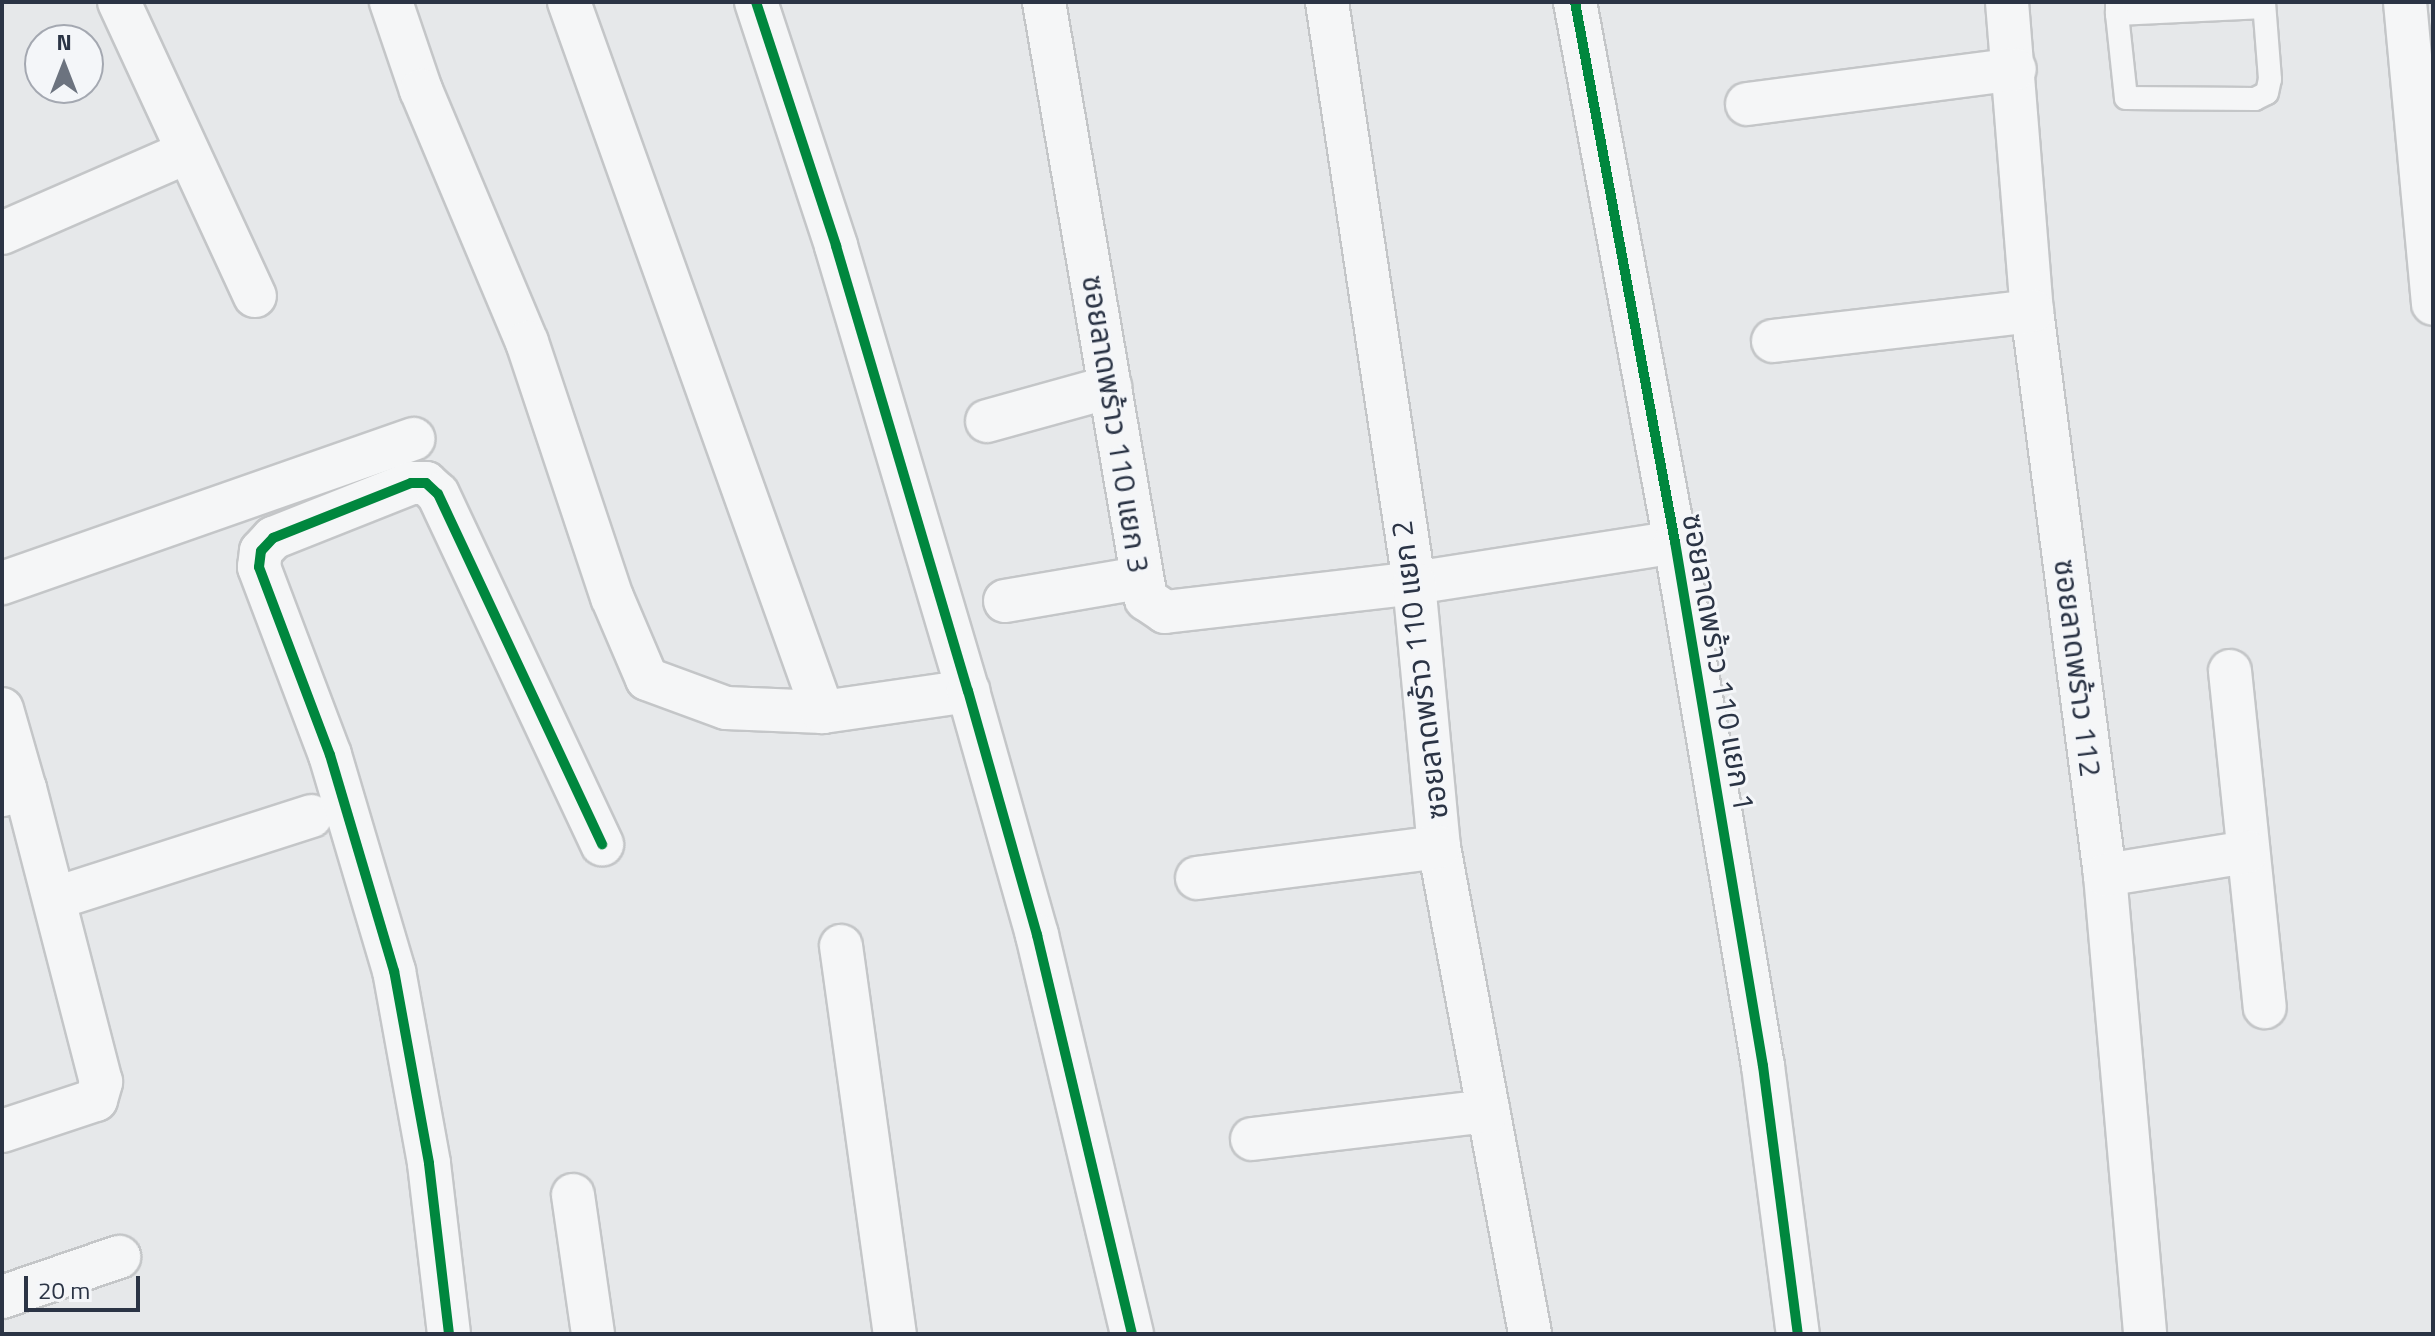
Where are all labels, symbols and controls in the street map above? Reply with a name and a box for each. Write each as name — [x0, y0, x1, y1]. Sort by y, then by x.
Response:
north arrow — [24, 24, 104, 104]
text: N — [56, 25, 72, 59]
street label: ซอยลาดพร้าว 110 แยก 3 — [1075, 273, 1157, 575]
street label: ซอยลาดพร้าว 110 แยก 1 — [1675, 511, 1763, 813]
street label: ซอยลาดพร้าว 110 แยก 2 — [1383, 518, 1455, 822]
street label: ซอยลาดพร้าว 112 — [2047, 557, 2109, 779]
scale bar — [28, 1260, 144, 1310]
text: 20 m — [38, 1272, 90, 1308]

